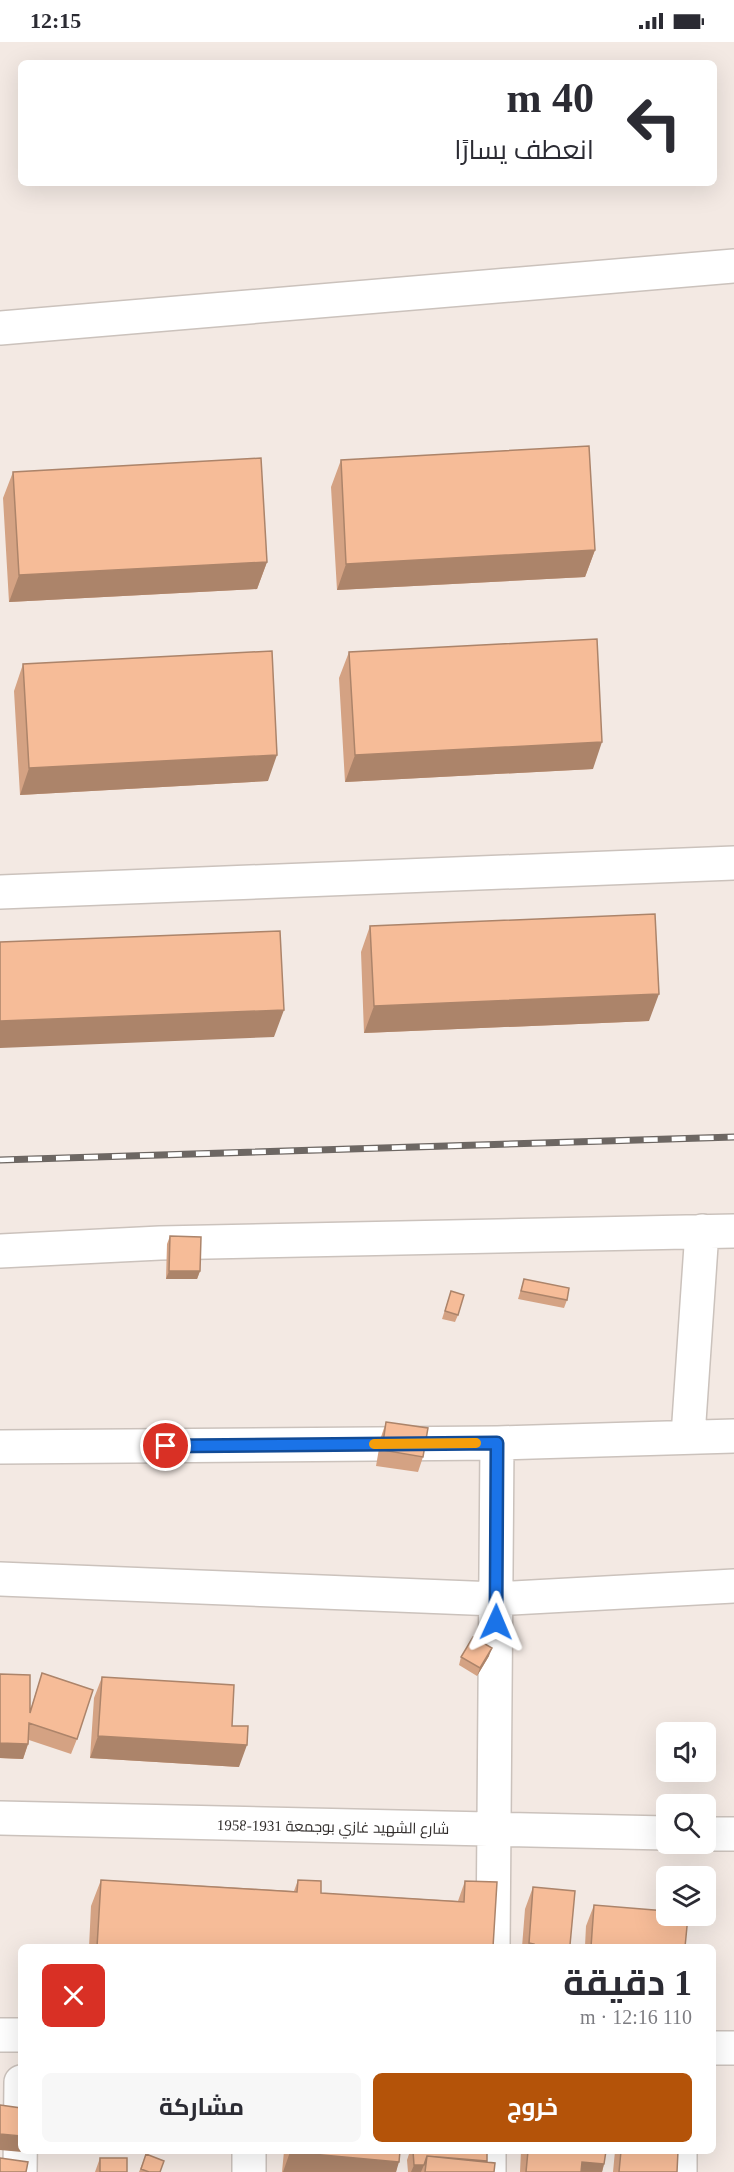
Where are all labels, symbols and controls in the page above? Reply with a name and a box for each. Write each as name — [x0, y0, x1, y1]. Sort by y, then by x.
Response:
text: 12:15 — [30, 8, 81, 33]
text: 40 m — [507, 75, 594, 121]
icon: left — [615, 84, 693, 162]
text: انعطف يسارًا — [454, 135, 594, 165]
pin — [140, 1420, 191, 1471]
icon: arrive — [149, 1429, 182, 1462]
position arrow — [464, 1590, 528, 1654]
map controls — [656, 1722, 716, 1926]
button: sound — [656, 1722, 716, 1782]
button: search — [656, 1794, 716, 1854]
street label: شارع الشهيد غازي بوجمعة 1931-1958 — [217, 1817, 449, 1841]
button: layers — [656, 1866, 716, 1926]
text: 1 دقيقة — [563, 1963, 692, 2003]
button: close — [42, 1964, 105, 2027]
text: 110 m · 12:16 — [580, 2006, 692, 2028]
button: مشاركة — [42, 2073, 361, 2142]
button: خروج — [373, 2073, 692, 2142]

